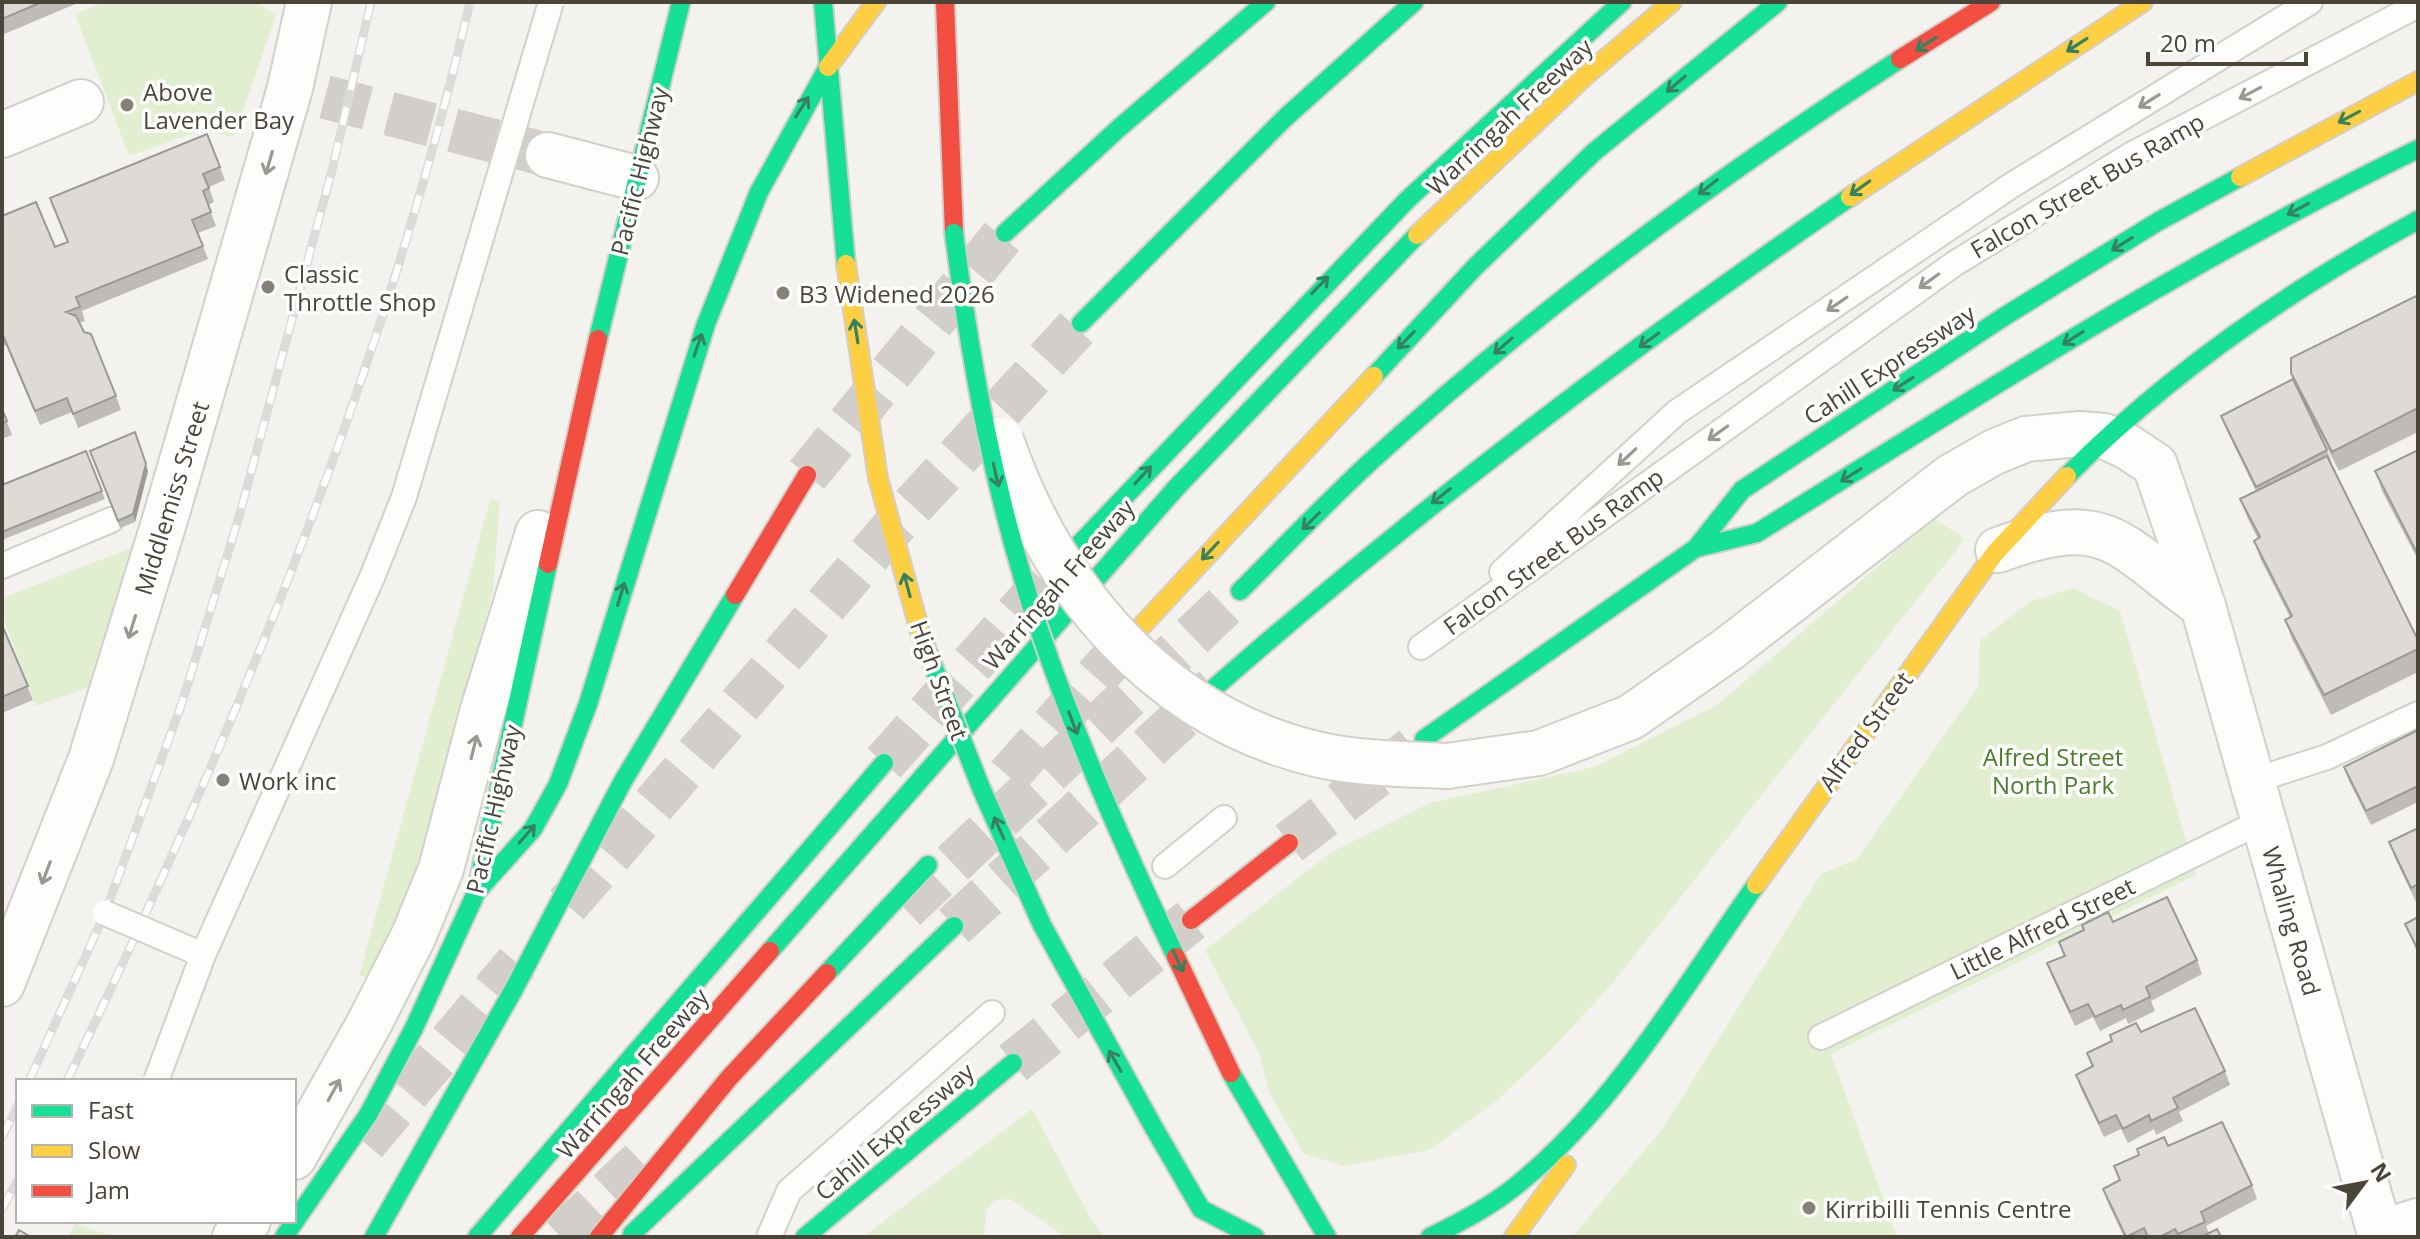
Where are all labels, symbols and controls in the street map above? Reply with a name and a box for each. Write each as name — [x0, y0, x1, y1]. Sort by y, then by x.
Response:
scale bar — [2148, 16, 2306, 66]
text: 20 m — [2160, 26, 2216, 59]
street label: Warringah Freeway — [1419, 30, 1600, 202]
one-way arrow — [1915, 36, 1938, 52]
one-way arrow — [2066, 37, 2089, 53]
place label: Above Lavender Bay — [143, 75, 295, 136]
one-way arrow — [1666, 75, 1686, 93]
street label: Pacific Highway — [602, 82, 676, 259]
one-way arrow — [2238, 85, 2262, 101]
one-way arrow — [2138, 93, 2160, 110]
marker: Above Lavender Bay — [118, 96, 136, 114]
one-way arrow — [793, 97, 810, 119]
street label: Falcon Street Bus Ramp — [1964, 104, 2210, 266]
one-way arrow — [2338, 110, 2361, 126]
one-way arrow — [261, 150, 276, 176]
one-way arrow — [1698, 178, 1719, 195]
one-way arrow — [1850, 179, 1871, 196]
one-way arrow — [2286, 201, 2310, 217]
one-way arrow — [2111, 236, 2134, 252]
place label: Classic Throttle Shop — [284, 257, 436, 318]
one-way arrow — [1919, 273, 1941, 290]
one-way arrow — [1311, 276, 1329, 296]
place label: B3 Widened 2026 — [799, 277, 995, 310]
marker: Classic Throttle Shop — [259, 278, 277, 296]
marker: B3 Widened 2026 — [774, 284, 792, 302]
street label: Cahill Expressway — [1797, 296, 1982, 432]
one-way arrow — [1826, 296, 1848, 312]
one-way arrow — [848, 319, 863, 344]
one-way arrow — [1396, 330, 1415, 350]
one-way arrow — [2062, 331, 2085, 347]
one-way arrow — [1639, 332, 1661, 348]
one-way arrow — [692, 333, 707, 358]
one-way arrow — [1494, 337, 1514, 355]
one-way arrow — [1892, 375, 1914, 392]
street label: Middlemiss Street — [126, 397, 216, 599]
one-way arrow — [1708, 425, 1730, 441]
one-way arrow — [1618, 448, 1638, 466]
street label: Falcon Street Bus Ramp — [1436, 460, 1670, 642]
one-way arrow — [989, 462, 1004, 487]
one-way arrow — [1133, 466, 1151, 486]
one-way arrow — [1840, 467, 1863, 483]
one-way arrow — [1431, 487, 1452, 504]
street label: Warringah Freeway — [975, 491, 1142, 676]
one-way arrow — [1302, 511, 1321, 530]
one-way arrow — [1202, 541, 1220, 561]
one-way arrow — [899, 573, 914, 599]
one-way arrow — [614, 581, 629, 607]
one-way arrow — [124, 614, 139, 640]
street label: High Street — [903, 616, 977, 744]
street label: Alfred Street — [1810, 664, 1920, 798]
one-way arrow — [1067, 710, 1082, 735]
street label: Pacific Highway — [458, 720, 529, 897]
one-way arrow — [467, 735, 482, 761]
park label: Alfred Street North Park — [1983, 740, 2123, 801]
place label: Work inc — [239, 764, 337, 797]
marker: Work inc — [214, 771, 232, 789]
one-way arrow — [990, 817, 1005, 841]
one-way arrow — [517, 824, 535, 844]
street label: Whaling Road — [2255, 843, 2329, 999]
one-way arrow — [38, 860, 52, 885]
street label: Little Alfred Street — [1944, 869, 2140, 987]
one-way arrow — [1171, 948, 1186, 972]
street label: Warringah Freeway — [549, 980, 716, 1165]
one-way arrow — [1107, 1050, 1123, 1073]
street label: Cahill Expressway — [807, 1054, 981, 1207]
legend — [16, 1079, 296, 1223]
one-way arrow — [326, 1079, 342, 1102]
text: Fast — [88, 1093, 134, 1126]
text: Slow — [88, 1133, 141, 1166]
north arrow — [2324, 1143, 2404, 1223]
text: N — [2364, 1156, 2399, 1187]
text: Jam — [86, 1173, 130, 1206]
place label: Kirribilli Tennis Centre — [1825, 1192, 2072, 1225]
marker: Kirribilli Tennis Centre — [1800, 1199, 1818, 1217]

